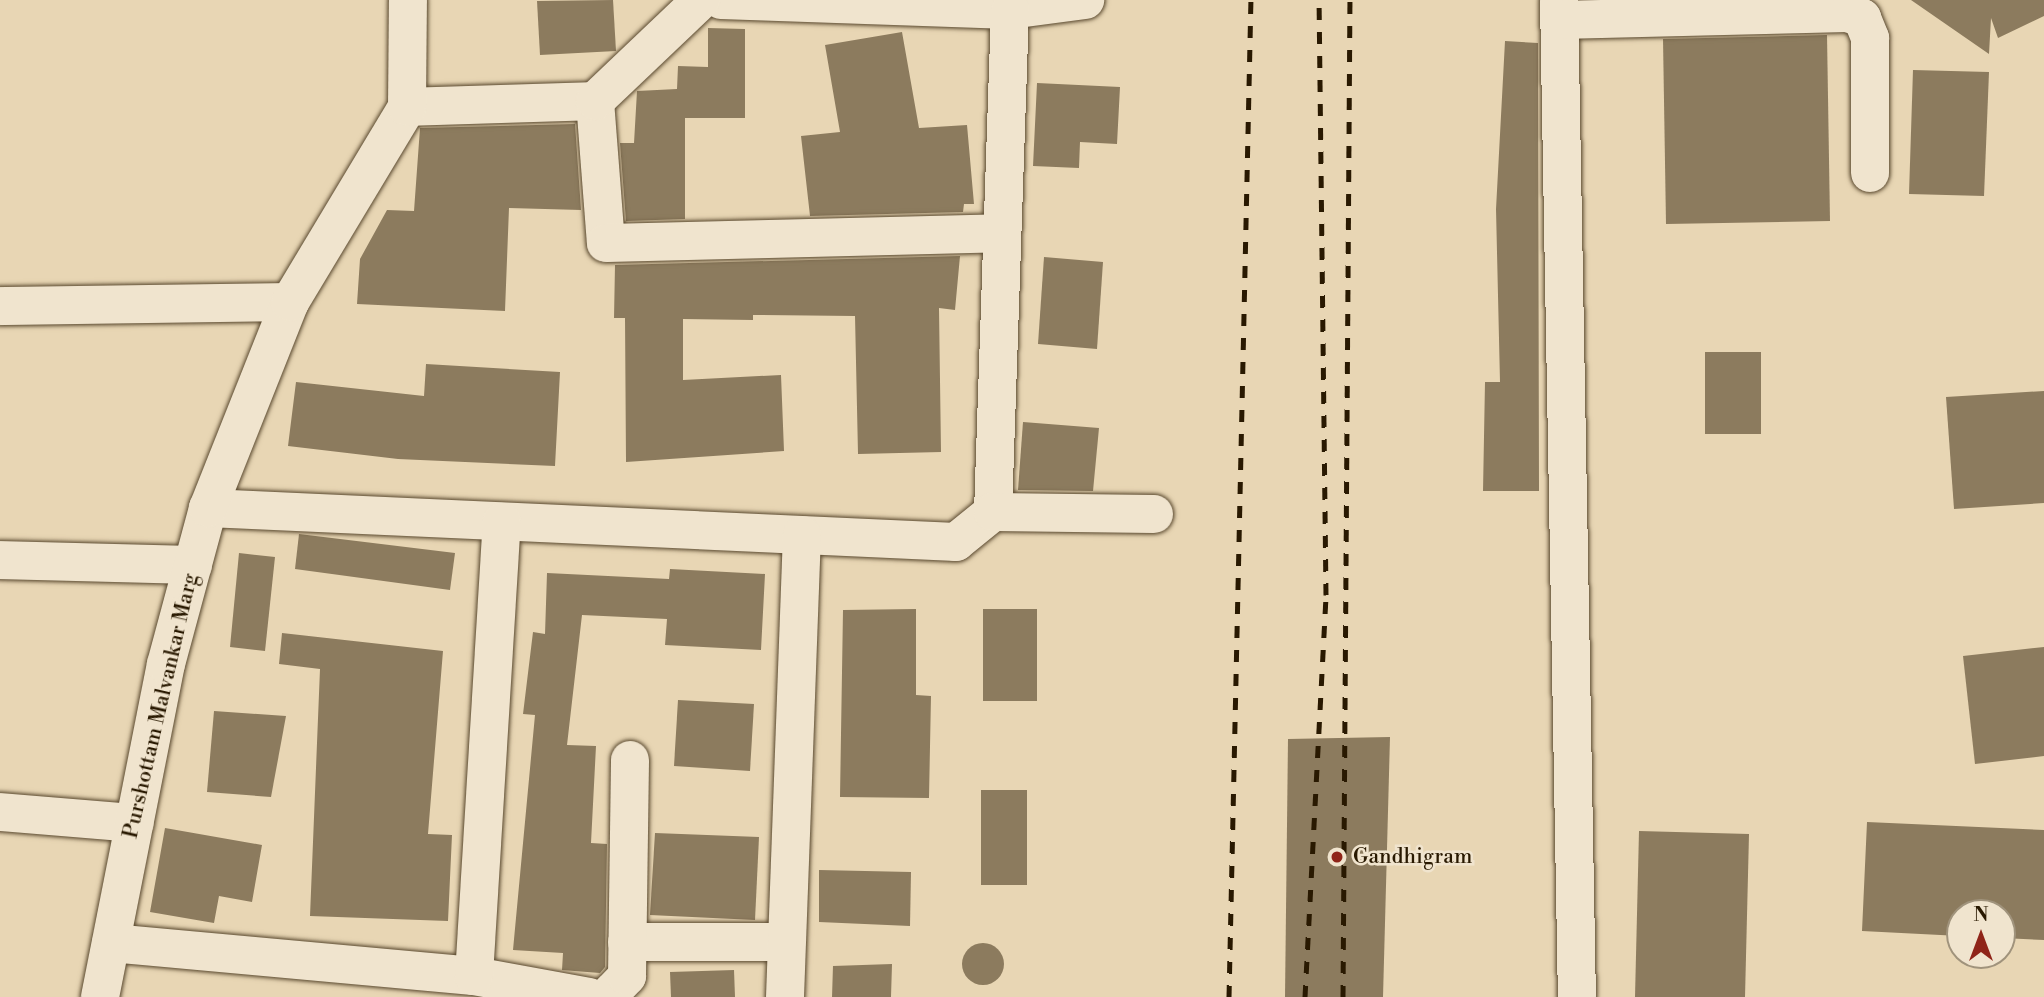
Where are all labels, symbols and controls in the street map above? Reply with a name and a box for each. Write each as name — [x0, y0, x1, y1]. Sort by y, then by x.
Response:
street label: Purshottam Malvankar Marg — [118, 571, 204, 841]
place label: Gandhigram — [1353, 844, 1472, 870]
marker: Gandhigram — [1327, 847, 1347, 867]
north arrow — [1946, 899, 2016, 969]
text: N — [1973, 903, 1989, 927]

